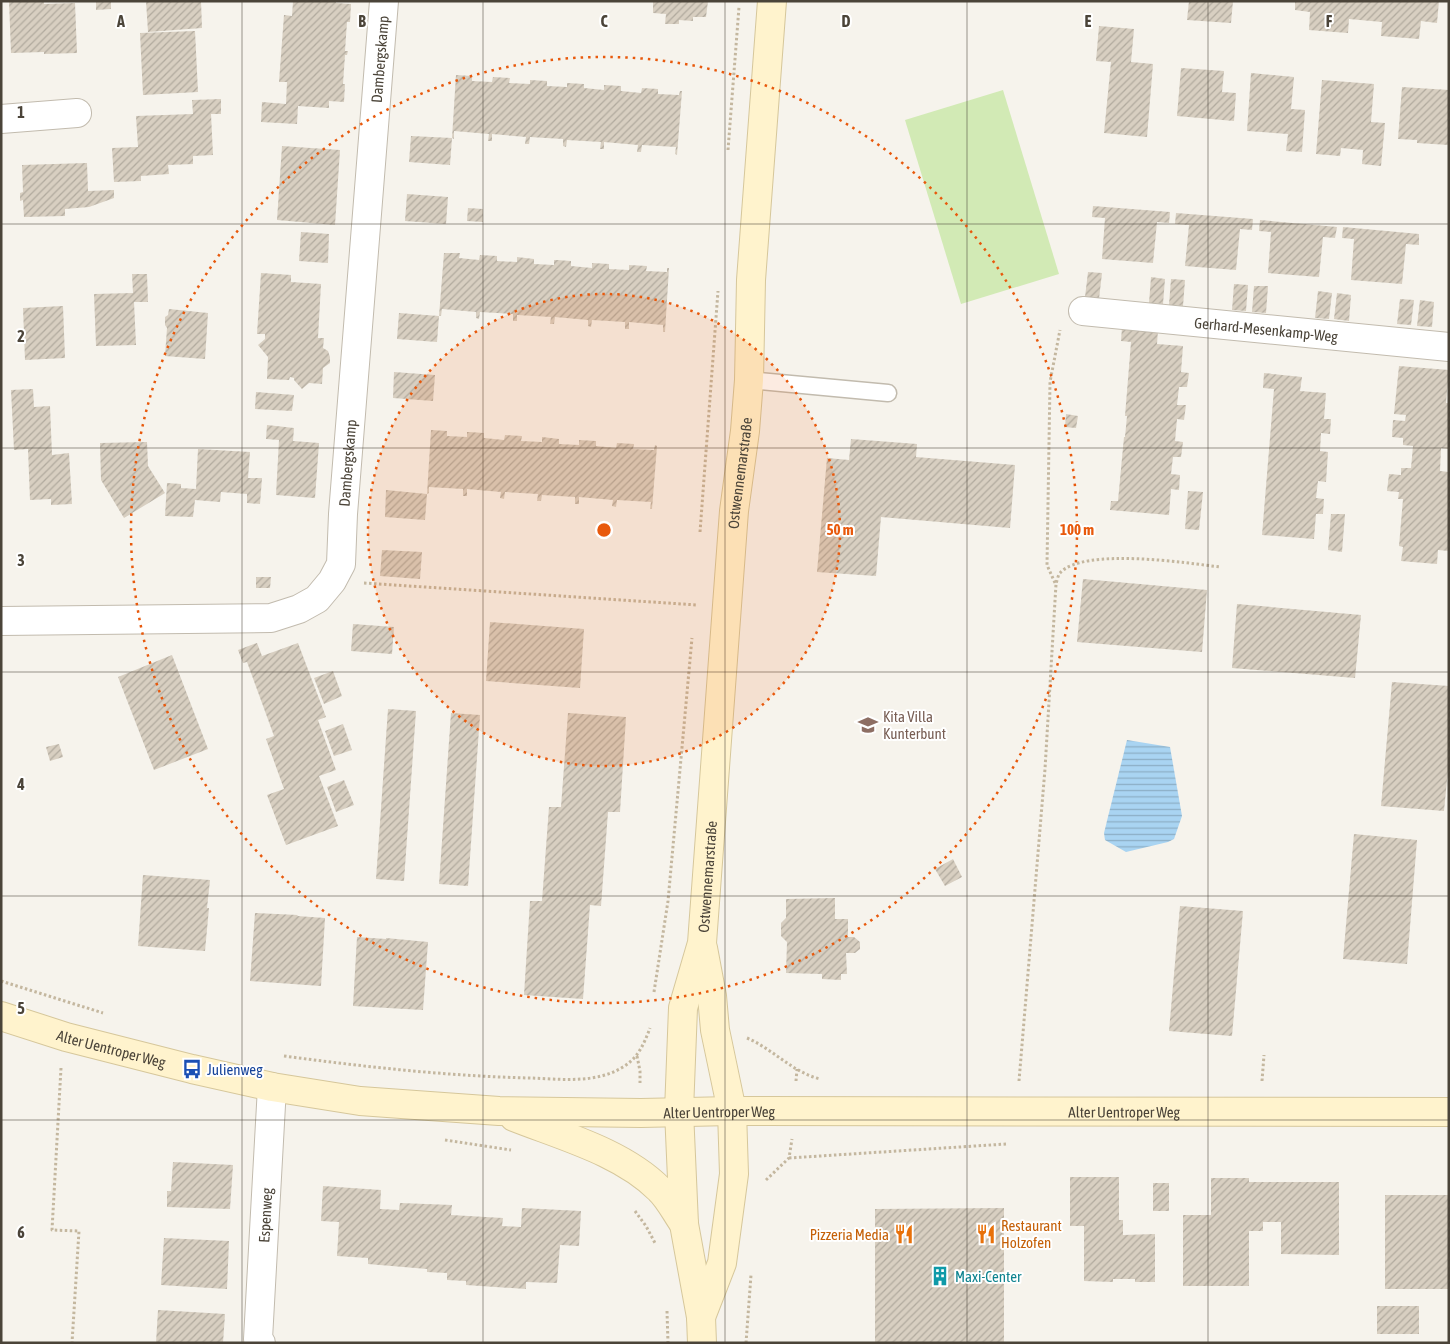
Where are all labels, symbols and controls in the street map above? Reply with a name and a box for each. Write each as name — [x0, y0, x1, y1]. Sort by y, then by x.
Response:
text: A — [116, 12, 125, 30]
text: B — [358, 12, 366, 30]
text: C — [600, 12, 608, 30]
text: D — [842, 12, 851, 30]
text: E — [1085, 12, 1092, 30]
text: F — [1326, 12, 1333, 30]
street label: Dambergskamp — [367, 15, 391, 103]
text: 1 — [17, 103, 25, 121]
street label: Gerhard-Mesenkamp-Weg — [1194, 314, 1339, 345]
text: 2 — [17, 327, 25, 345]
street label: Ostwennemarstraße — [724, 416, 755, 529]
street label: Dambergskamp — [335, 419, 359, 507]
centre of rings — [595, 521, 613, 539]
text: 50 m — [827, 521, 854, 538]
text: 100 m — [1060, 521, 1094, 538]
text: 3 — [17, 551, 25, 569]
place label: Kita Villa Kunterbunt — [883, 708, 946, 742]
school or university icon: Kita Villa Kunterbunt — [857, 714, 879, 736]
text: 4 — [16, 775, 25, 793]
street label: Ostwennemarstraße — [694, 820, 720, 933]
text: 5 — [17, 999, 25, 1017]
street label: Alter Uentroper Weg — [55, 1026, 168, 1071]
bus stop icon: Julienweg — [181, 1058, 203, 1080]
place label: Julienweg — [207, 1061, 263, 1078]
street label: Alter Uentroper Weg — [663, 1102, 776, 1121]
street label: Alter Uentroper Weg — [1068, 1103, 1181, 1120]
street label: Espenweg — [255, 1187, 275, 1243]
place label: Restaurant Holzofen — [1001, 1217, 1062, 1251]
text: 6 — [17, 1223, 25, 1241]
restaurant icon: Pizzeria Media — [893, 1223, 915, 1245]
restaurant icon: Restaurant Holzofen — [975, 1223, 997, 1245]
place label: Pizzeria Media — [810, 1226, 889, 1243]
building icon: Maxi-Center — [929, 1265, 951, 1287]
place label: Maxi-Center — [955, 1268, 1022, 1285]

